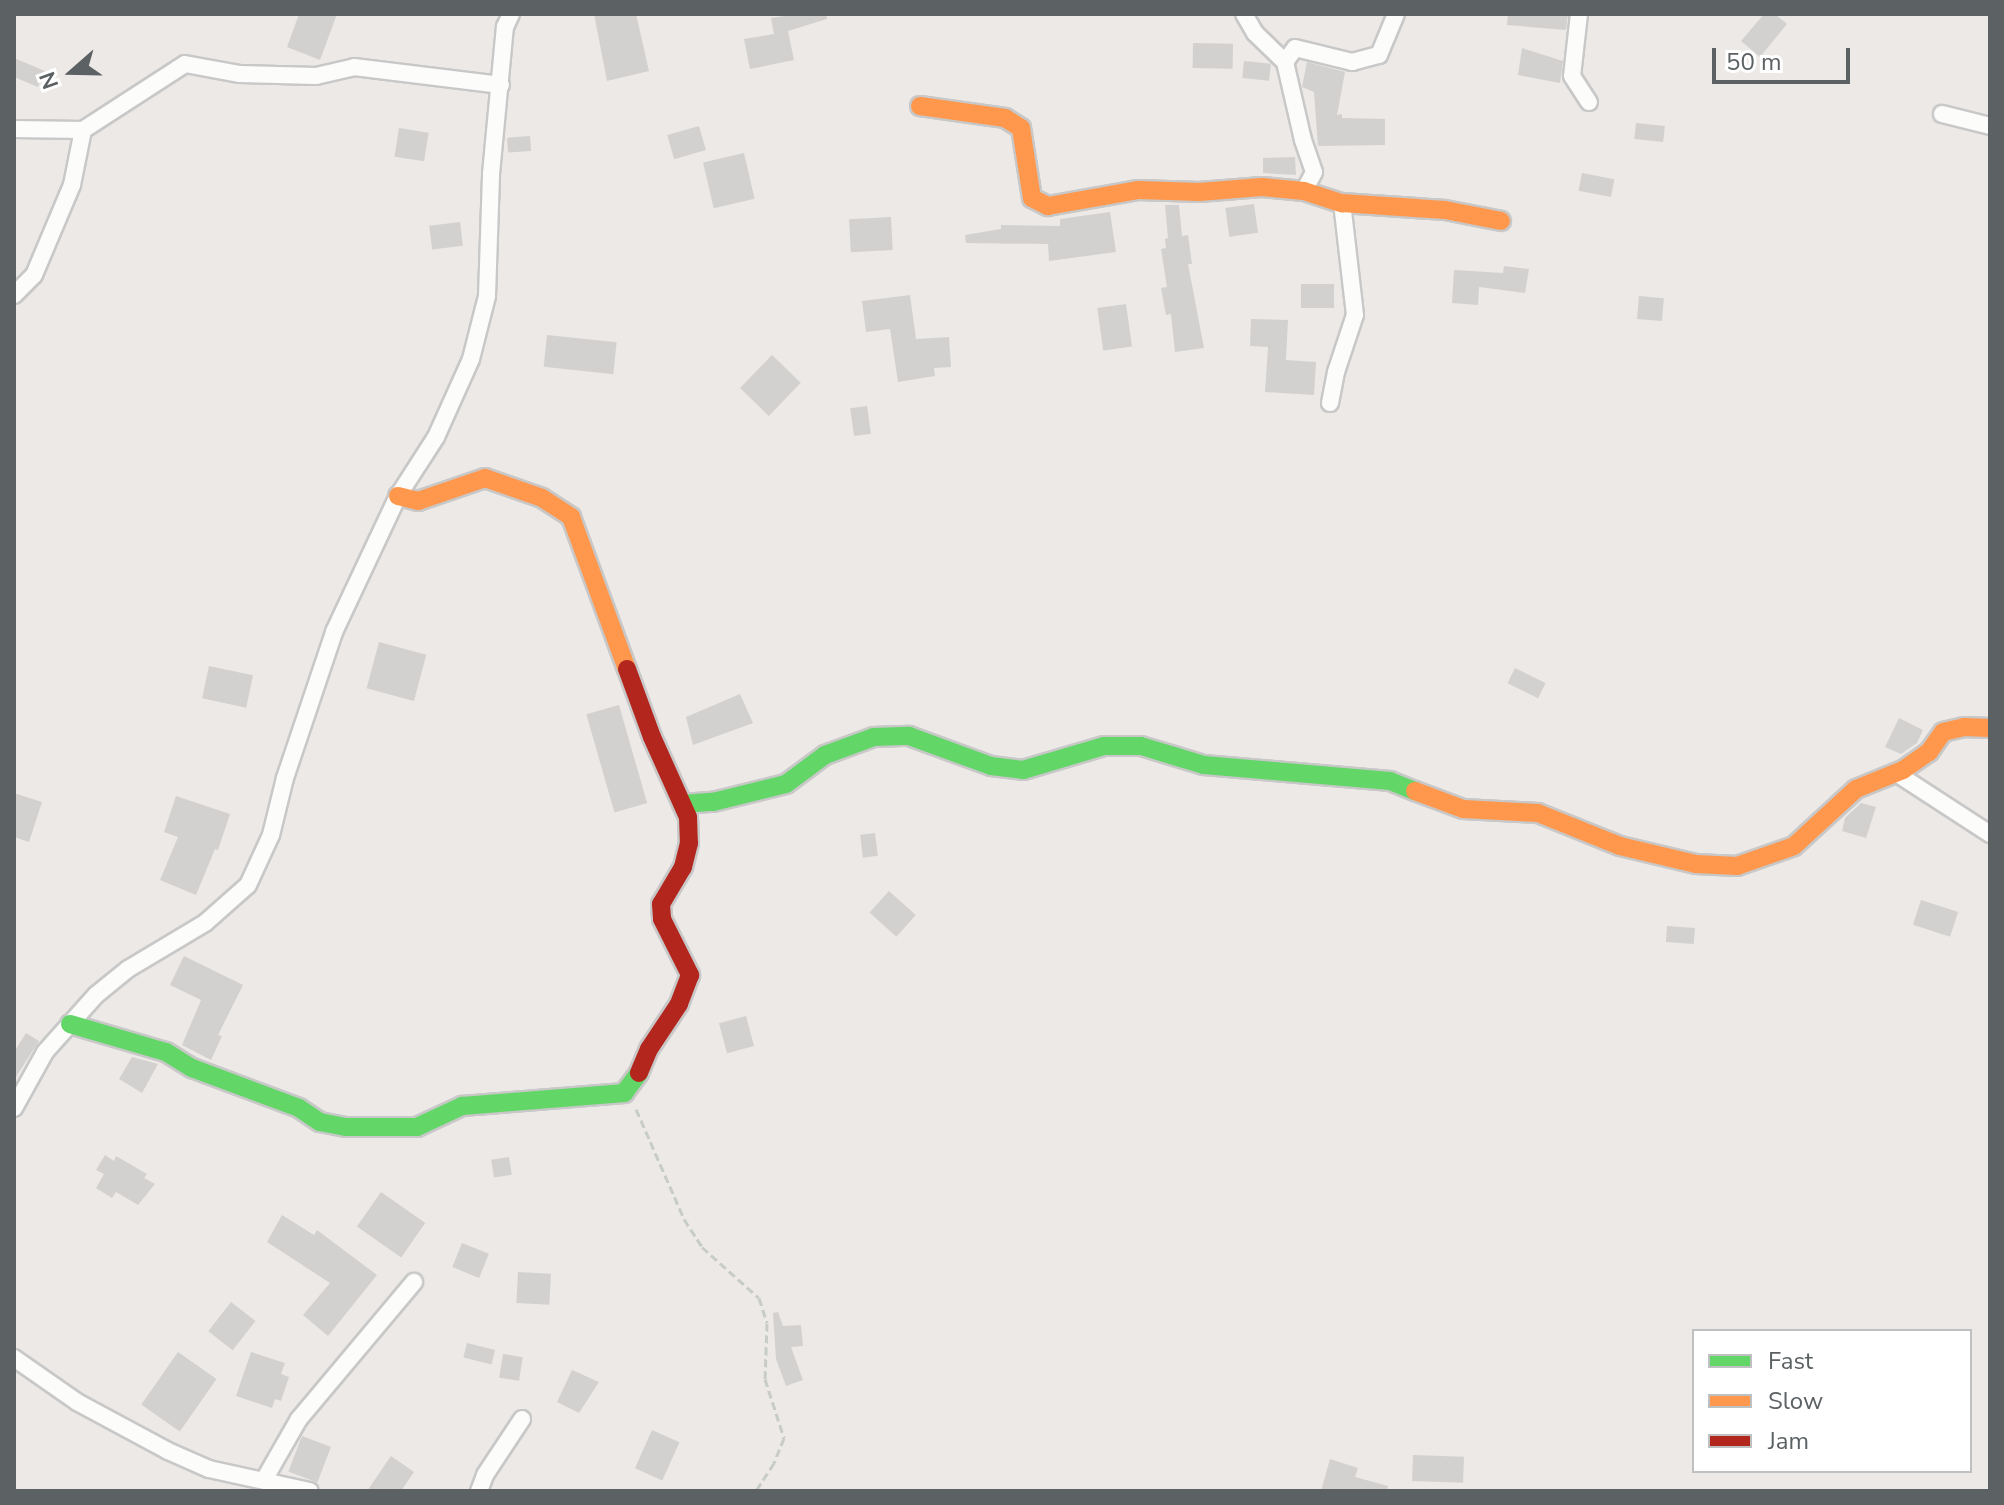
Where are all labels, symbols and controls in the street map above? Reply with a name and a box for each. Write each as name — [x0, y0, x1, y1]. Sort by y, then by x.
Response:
north arrow — [32, 32, 112, 112]
scale bar — [1716, 32, 1854, 82]
text: 50 m — [1726, 46, 1782, 78]
text: N — [33, 67, 66, 93]
legend — [1692, 1329, 1972, 1473]
text: Fast — [1768, 1345, 1813, 1377]
text: Slow — [1768, 1385, 1823, 1417]
text: Jam — [1768, 1425, 1809, 1457]

